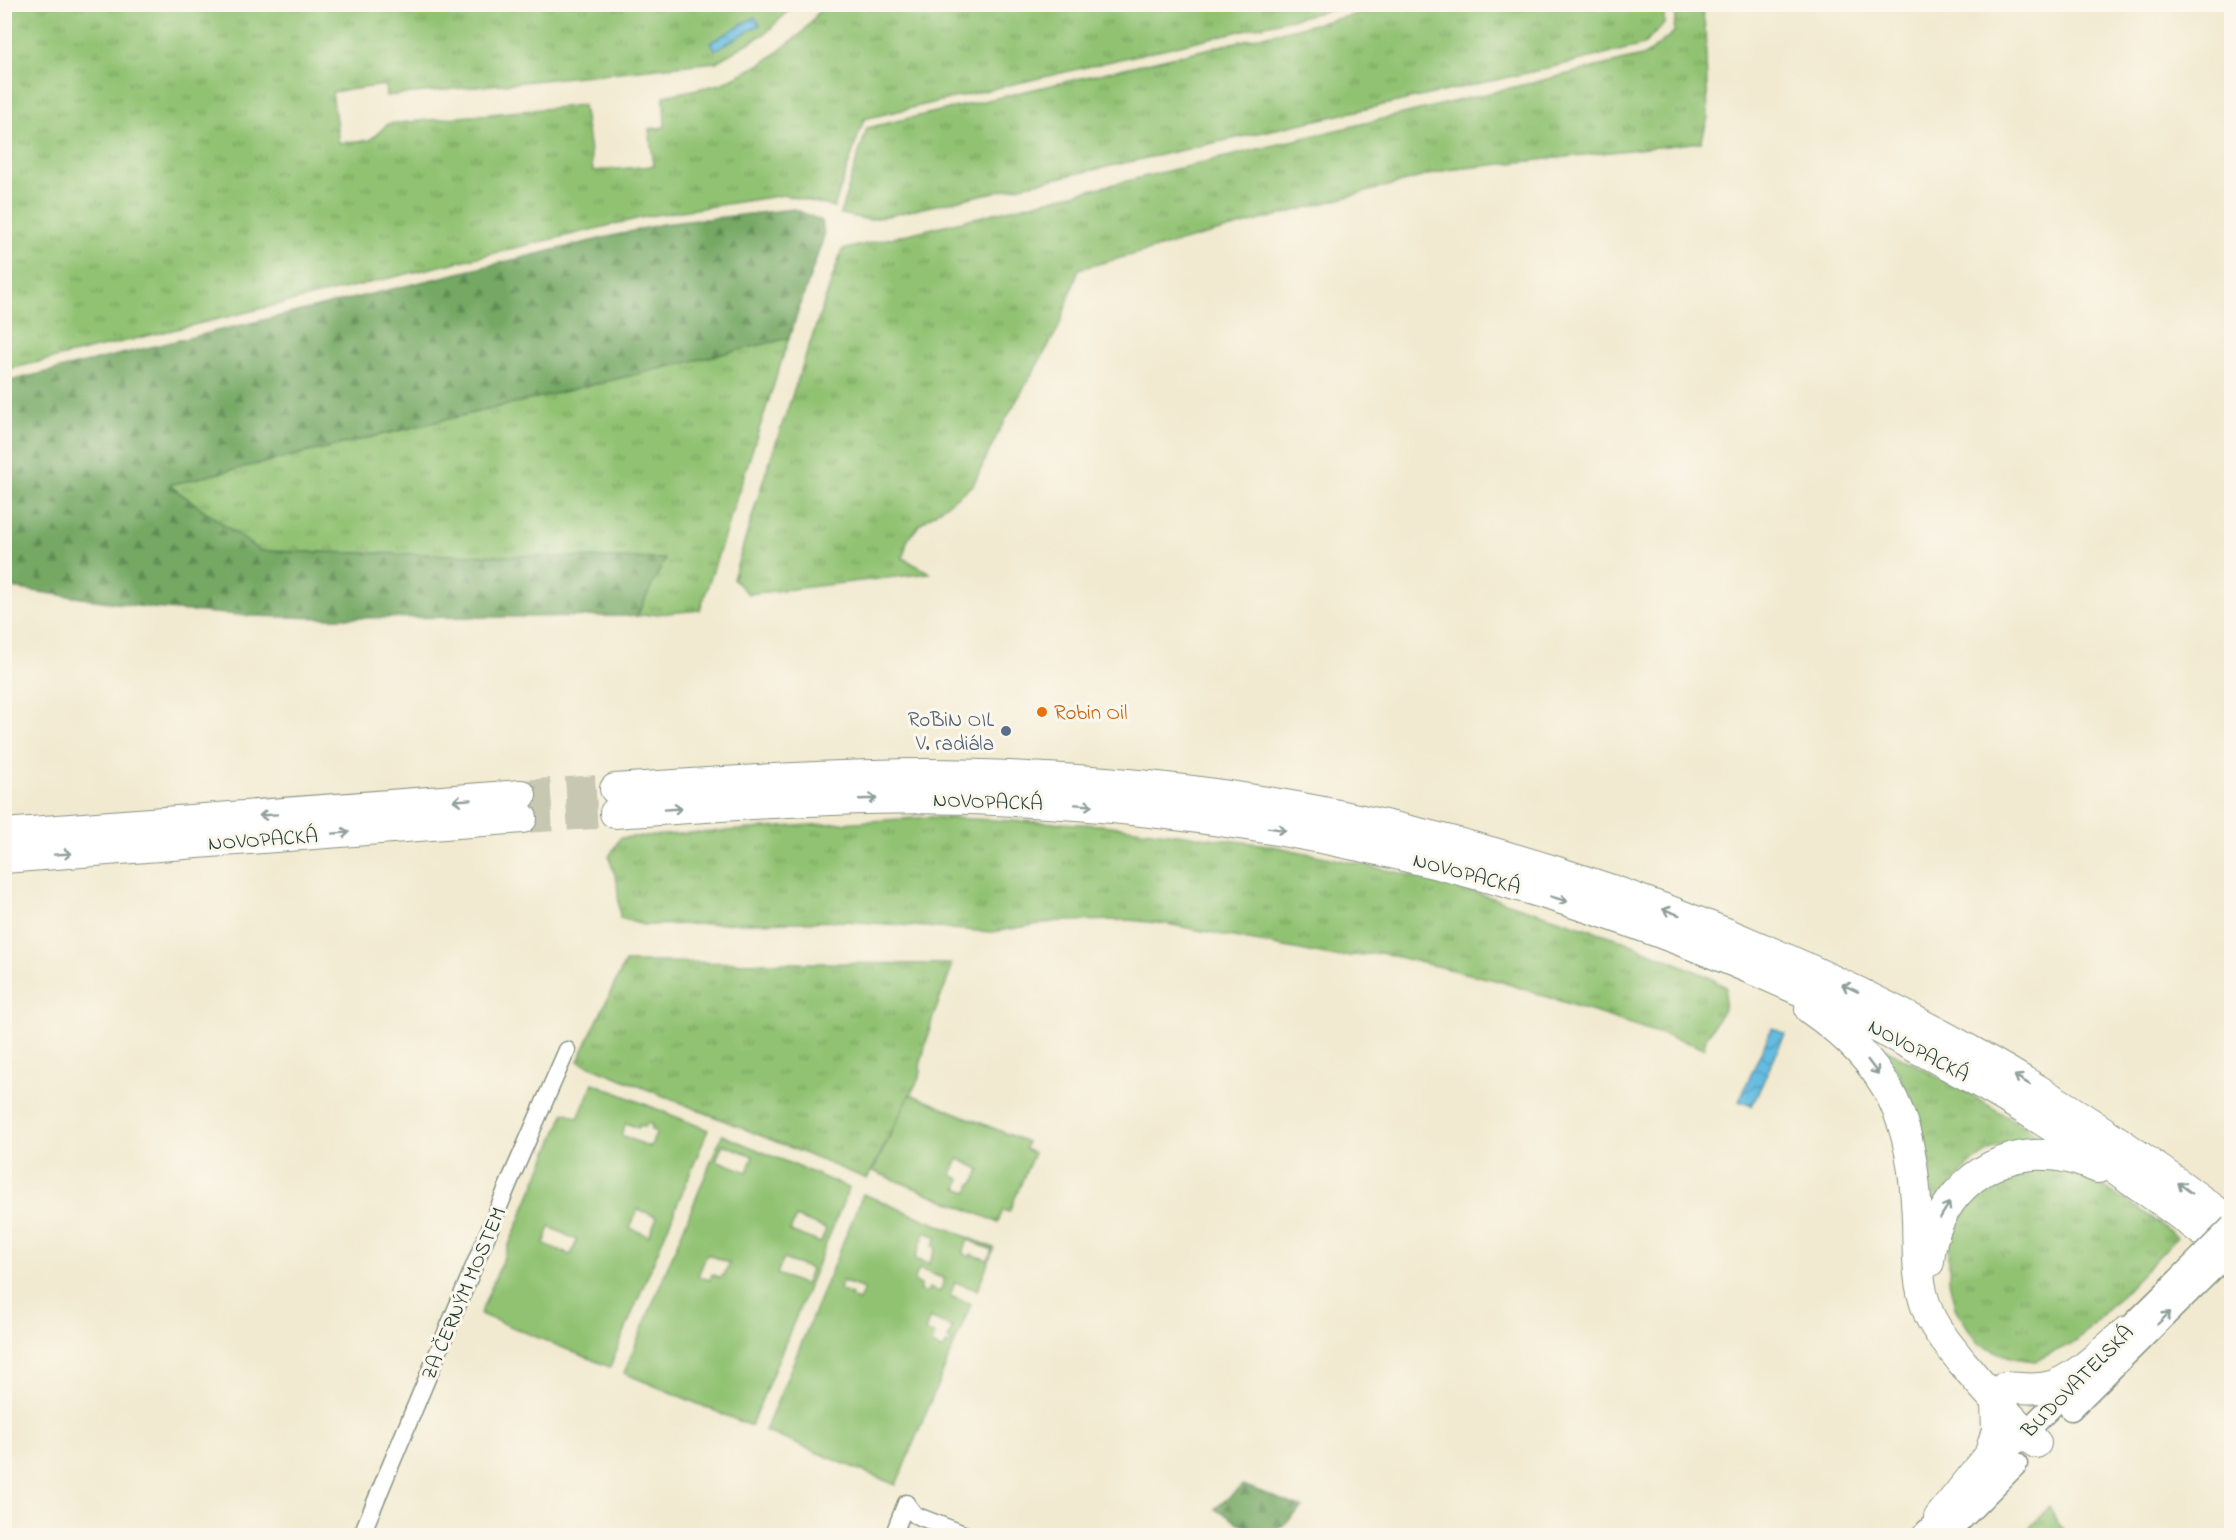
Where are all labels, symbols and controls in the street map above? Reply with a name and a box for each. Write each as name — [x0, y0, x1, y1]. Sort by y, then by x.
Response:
place label: Robin Oil — [1054, 699, 1127, 729]
marker: Robin Oil — [1035, 705, 1049, 719]
place label: RoBiN OIL V. radiála — [908, 706, 994, 760]
marker: RoBiN OIL V. radiála — [999, 724, 1013, 738]
street label: NOVOPACKÁ — [932, 785, 1044, 820]
one-way arrow — [858, 793, 878, 804]
one-way arrow — [453, 794, 473, 805]
one-way arrow — [1073, 800, 1093, 811]
one-way arrow — [663, 803, 683, 814]
one-way arrow — [258, 810, 278, 821]
street label: NOVOPACKÁ — [207, 821, 319, 860]
one-way arrow — [1267, 824, 1287, 835]
one-way arrow — [331, 827, 351, 838]
street label: NOVOPACKÁ — [1409, 845, 1524, 904]
one-way arrow — [52, 848, 72, 859]
one-way arrow — [1549, 894, 1568, 905]
one-way arrow — [1662, 905, 1681, 916]
one-way arrow — [1842, 982, 1860, 993]
street label: NOVOPACKÁ — [1862, 1012, 1974, 1091]
one-way arrow — [1867, 1058, 1879, 1074]
one-way arrow — [2014, 1074, 2031, 1086]
one-way arrow — [2177, 1181, 2193, 1194]
one-way arrow — [1939, 1202, 1951, 1219]
street label: ZA ČERNÝM MOSTEM — [415, 1203, 515, 1385]
one-way arrow — [2156, 1310, 2171, 1325]
street label: BUDOVATELSKÁ — [2014, 1319, 2142, 1446]

